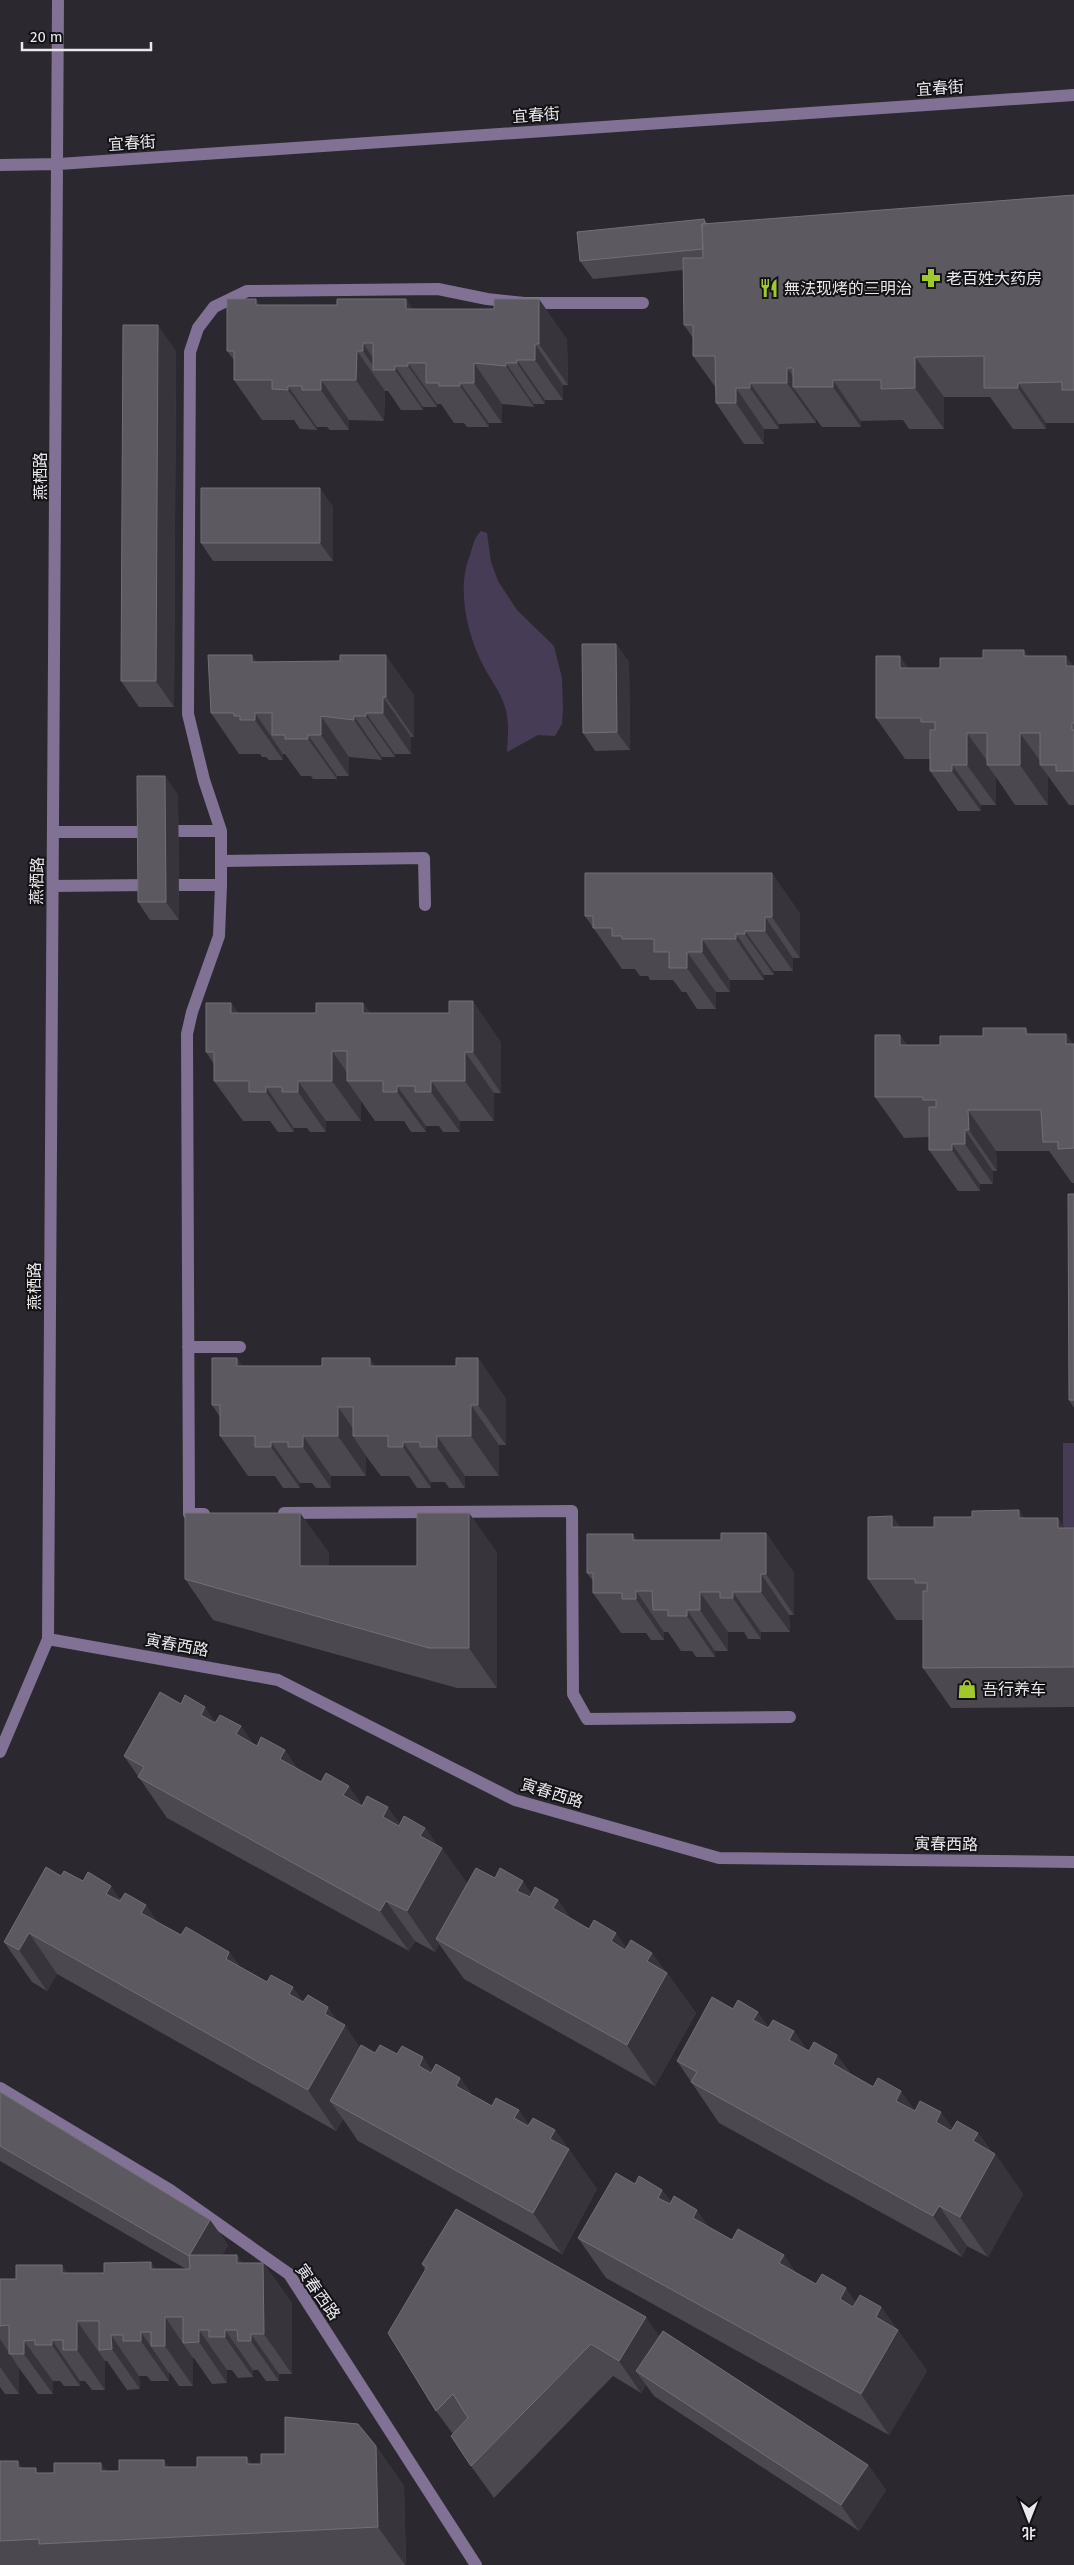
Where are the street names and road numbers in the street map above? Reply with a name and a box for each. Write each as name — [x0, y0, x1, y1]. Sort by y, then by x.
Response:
street label: 宜春街 — [915, 77, 965, 99]
street label: 宜春街 — [511, 104, 561, 126]
street label: 宜春街 — [107, 132, 157, 154]
street label: 燕栖路 — [31, 452, 50, 500]
street label: 燕栖路 — [27, 857, 47, 905]
street label: 燕栖路 — [25, 1262, 44, 1310]
street label: 寅春西路 — [144, 1630, 210, 1660]
street label: 寅春西路 — [519, 1775, 585, 1811]
street label: 寅春西路 — [914, 1834, 978, 1854]
street label: 寅春西路 — [292, 2260, 344, 2324]

